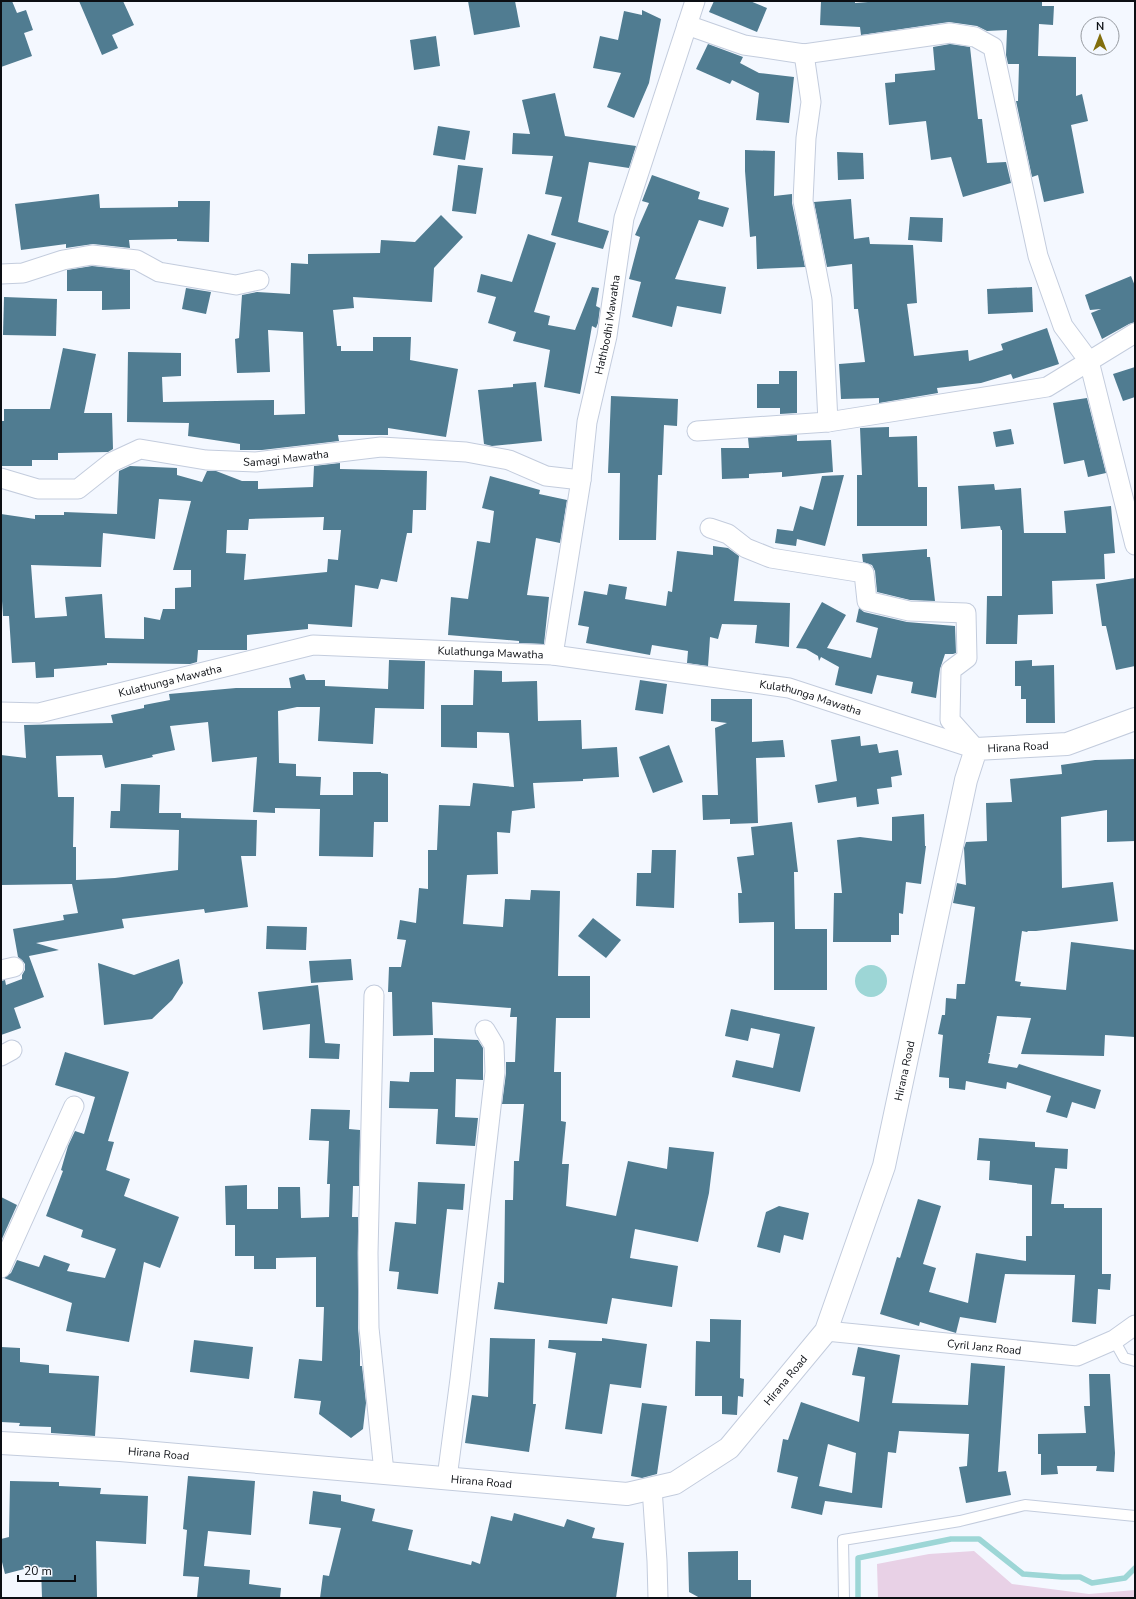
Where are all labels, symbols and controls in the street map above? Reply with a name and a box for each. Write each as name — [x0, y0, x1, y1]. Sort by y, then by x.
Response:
north arrow — [1080, 16, 1120, 56]
text: N — [1096, 19, 1104, 34]
street label: Hathbodhi Mawatha — [591, 274, 624, 376]
street label: Samagi Mawatha — [243, 446, 330, 470]
street label: Kulathunga Mawatha — [437, 643, 544, 663]
street label: Kulathunga Mawatha — [117, 661, 223, 701]
street label: Kulathunga Mawatha — [758, 677, 864, 719]
street label: Hirana Road — [987, 738, 1049, 756]
street label: Hirana Road — [891, 1039, 918, 1102]
street label: Cyril Janz Road — [946, 1336, 1022, 1358]
street label: Hirana Road — [760, 1352, 811, 1409]
street label: Hirana Road — [127, 1444, 190, 1464]
street label: Hirana Road — [450, 1472, 513, 1492]
scale bar — [18, 1557, 75, 1583]
text: 20 m — [24, 1563, 52, 1579]

